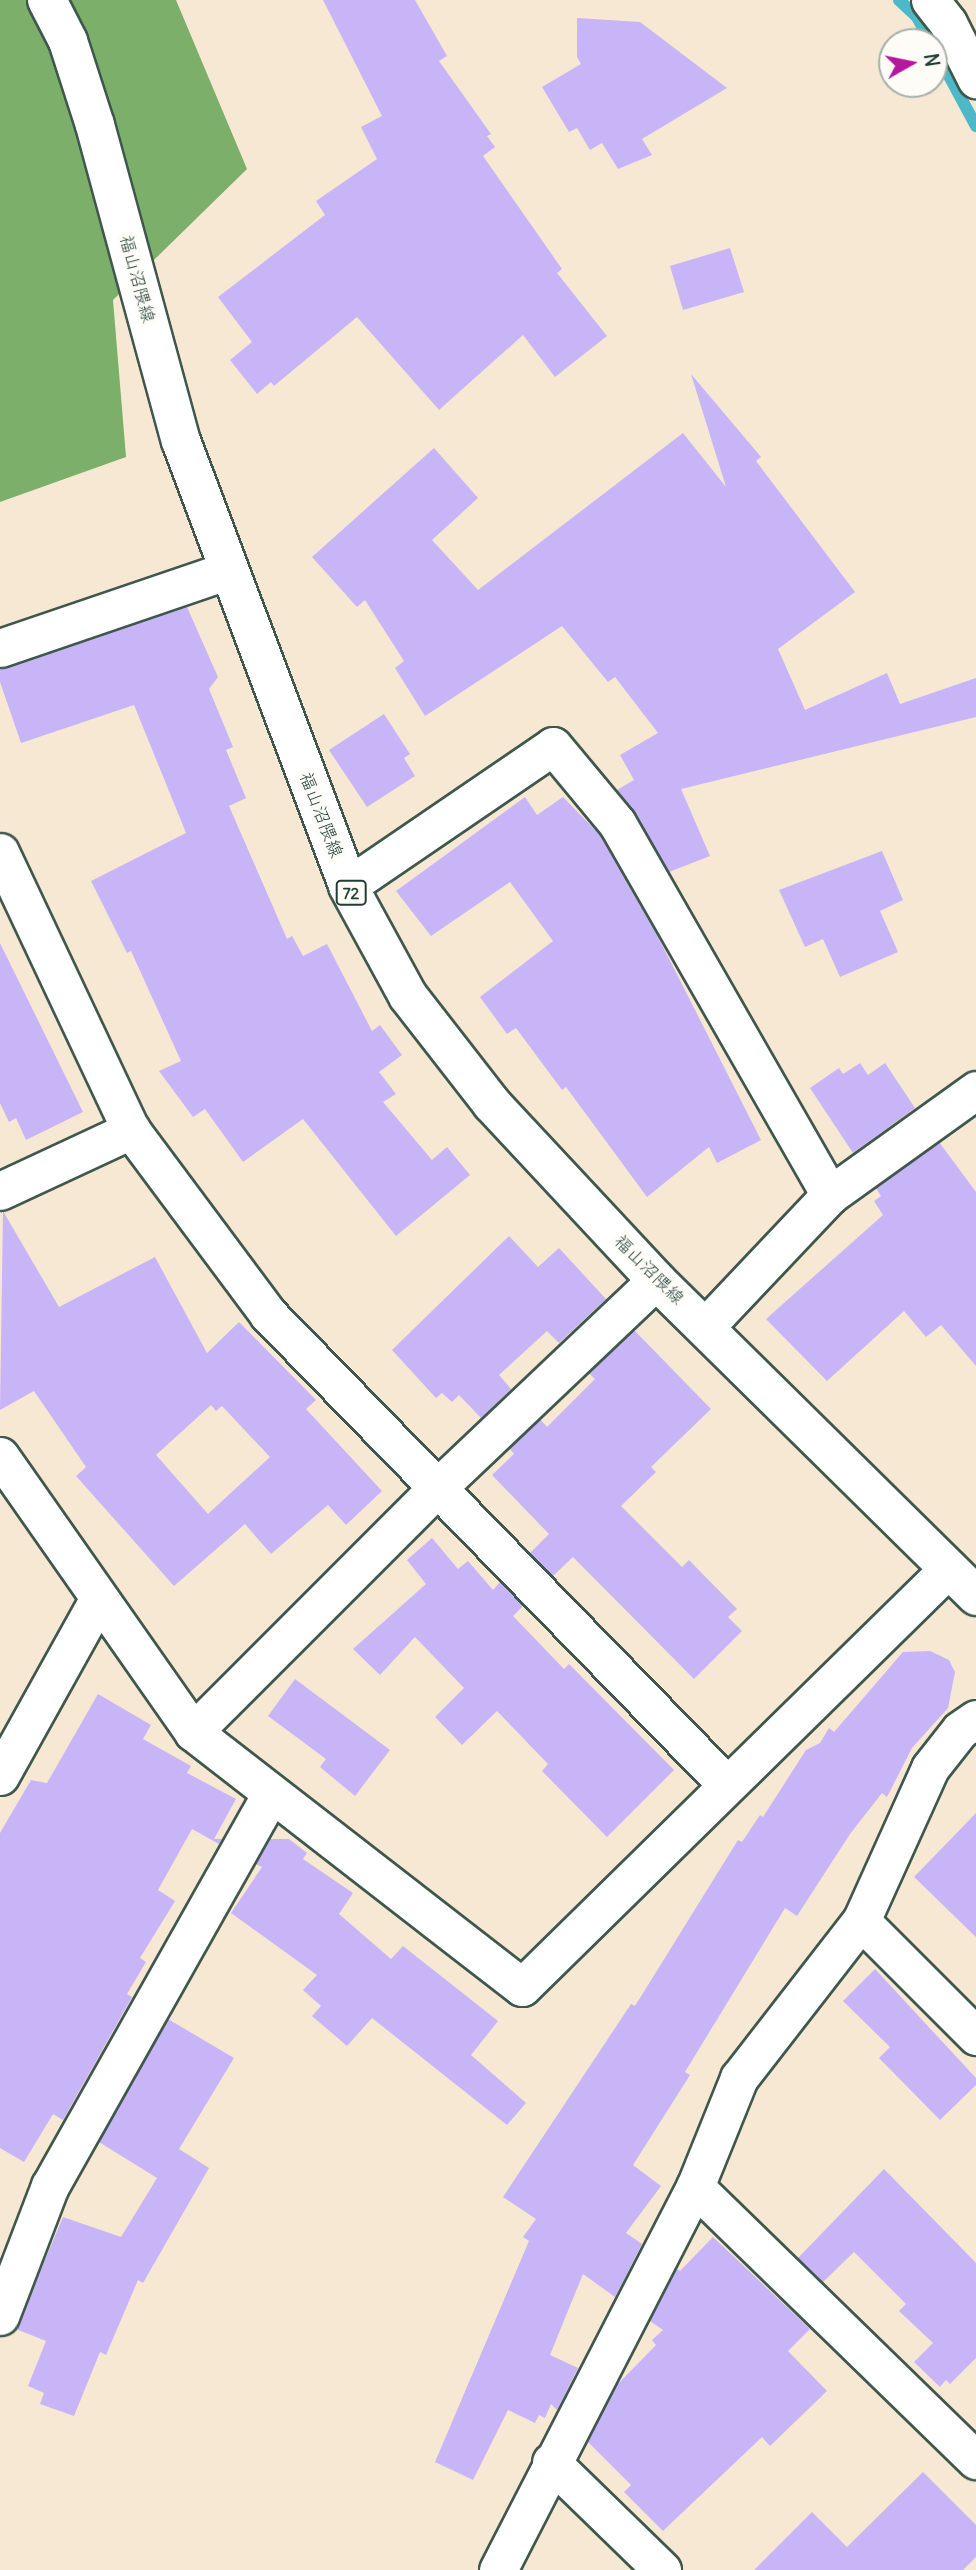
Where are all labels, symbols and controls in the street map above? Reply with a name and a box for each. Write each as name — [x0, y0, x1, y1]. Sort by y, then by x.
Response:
north arrow — [878, 28, 948, 98]
text: N — [919, 52, 945, 68]
street label: 福山沼隈線 — [115, 233, 159, 325]
street label: 福山沼隈線 — [295, 769, 347, 861]
road number: 72 — [335, 880, 367, 906]
street label: 福山沼隈線 — [610, 1231, 688, 1309]

